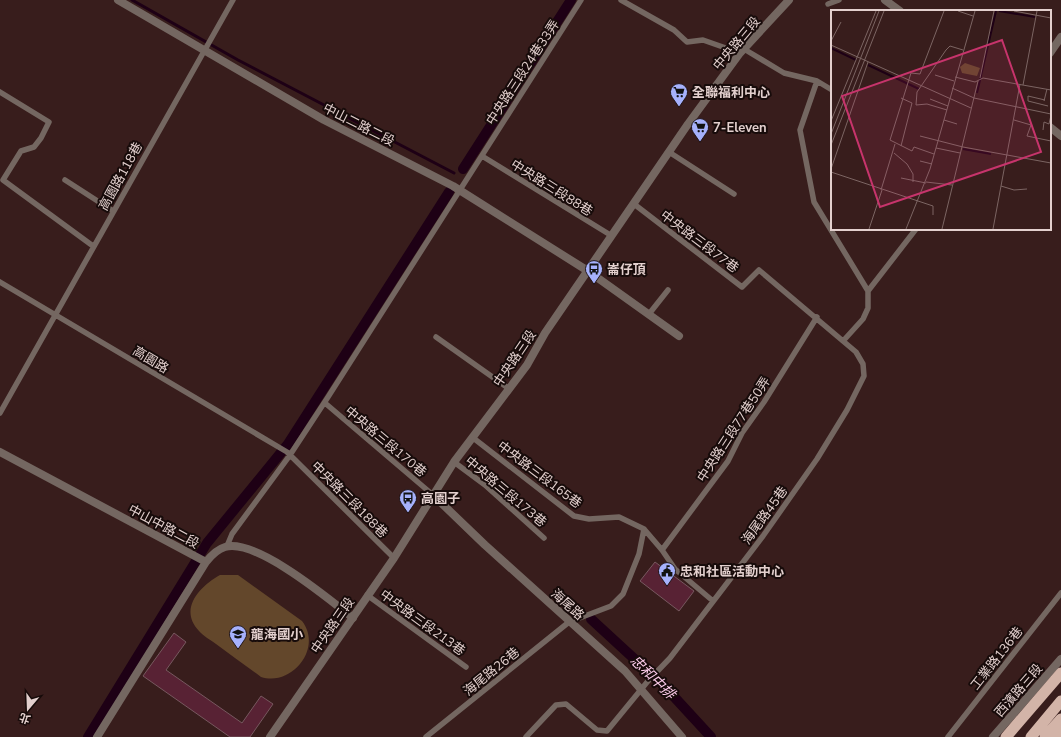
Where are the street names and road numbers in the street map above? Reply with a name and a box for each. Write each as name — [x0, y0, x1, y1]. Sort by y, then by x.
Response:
street label: 中央路三段 — [709, 13, 765, 74]
street label: 中央路三段24巷33弄 — [482, 16, 564, 129]
street label: 中山二路二段 — [320, 99, 397, 151]
street label: 高園路118巷 — [95, 139, 147, 214]
street label: 中央路三段88巷 — [507, 155, 596, 220]
street label: 中央路三段77巷 — [657, 206, 742, 277]
street label: 中央路三段 — [489, 327, 540, 391]
street label: 高園路 — [129, 342, 172, 378]
street label: 中央路三段77巷50弄 — [693, 373, 775, 486]
street label: 中央路三段170巷 — [341, 402, 430, 481]
street label: 中央路三段165巷 — [493, 437, 585, 513]
street label: 中央路三段173巷 — [461, 452, 550, 531]
street label: 中央路三段188巷 — [307, 457, 392, 542]
street label: 海尾路45巷 — [738, 483, 792, 548]
street label: 中山中路二段 — [125, 501, 202, 553]
street label: 海尾路 — [547, 585, 588, 624]
street label: 中央路三段213巷 — [376, 586, 469, 660]
street label: 中央路三段 — [307, 594, 359, 657]
street label: 工業路136巷 — [966, 623, 1027, 694]
street label: 海尾路26巷 — [460, 644, 524, 700]
street label: 西濱路三段 — [991, 660, 1047, 721]

